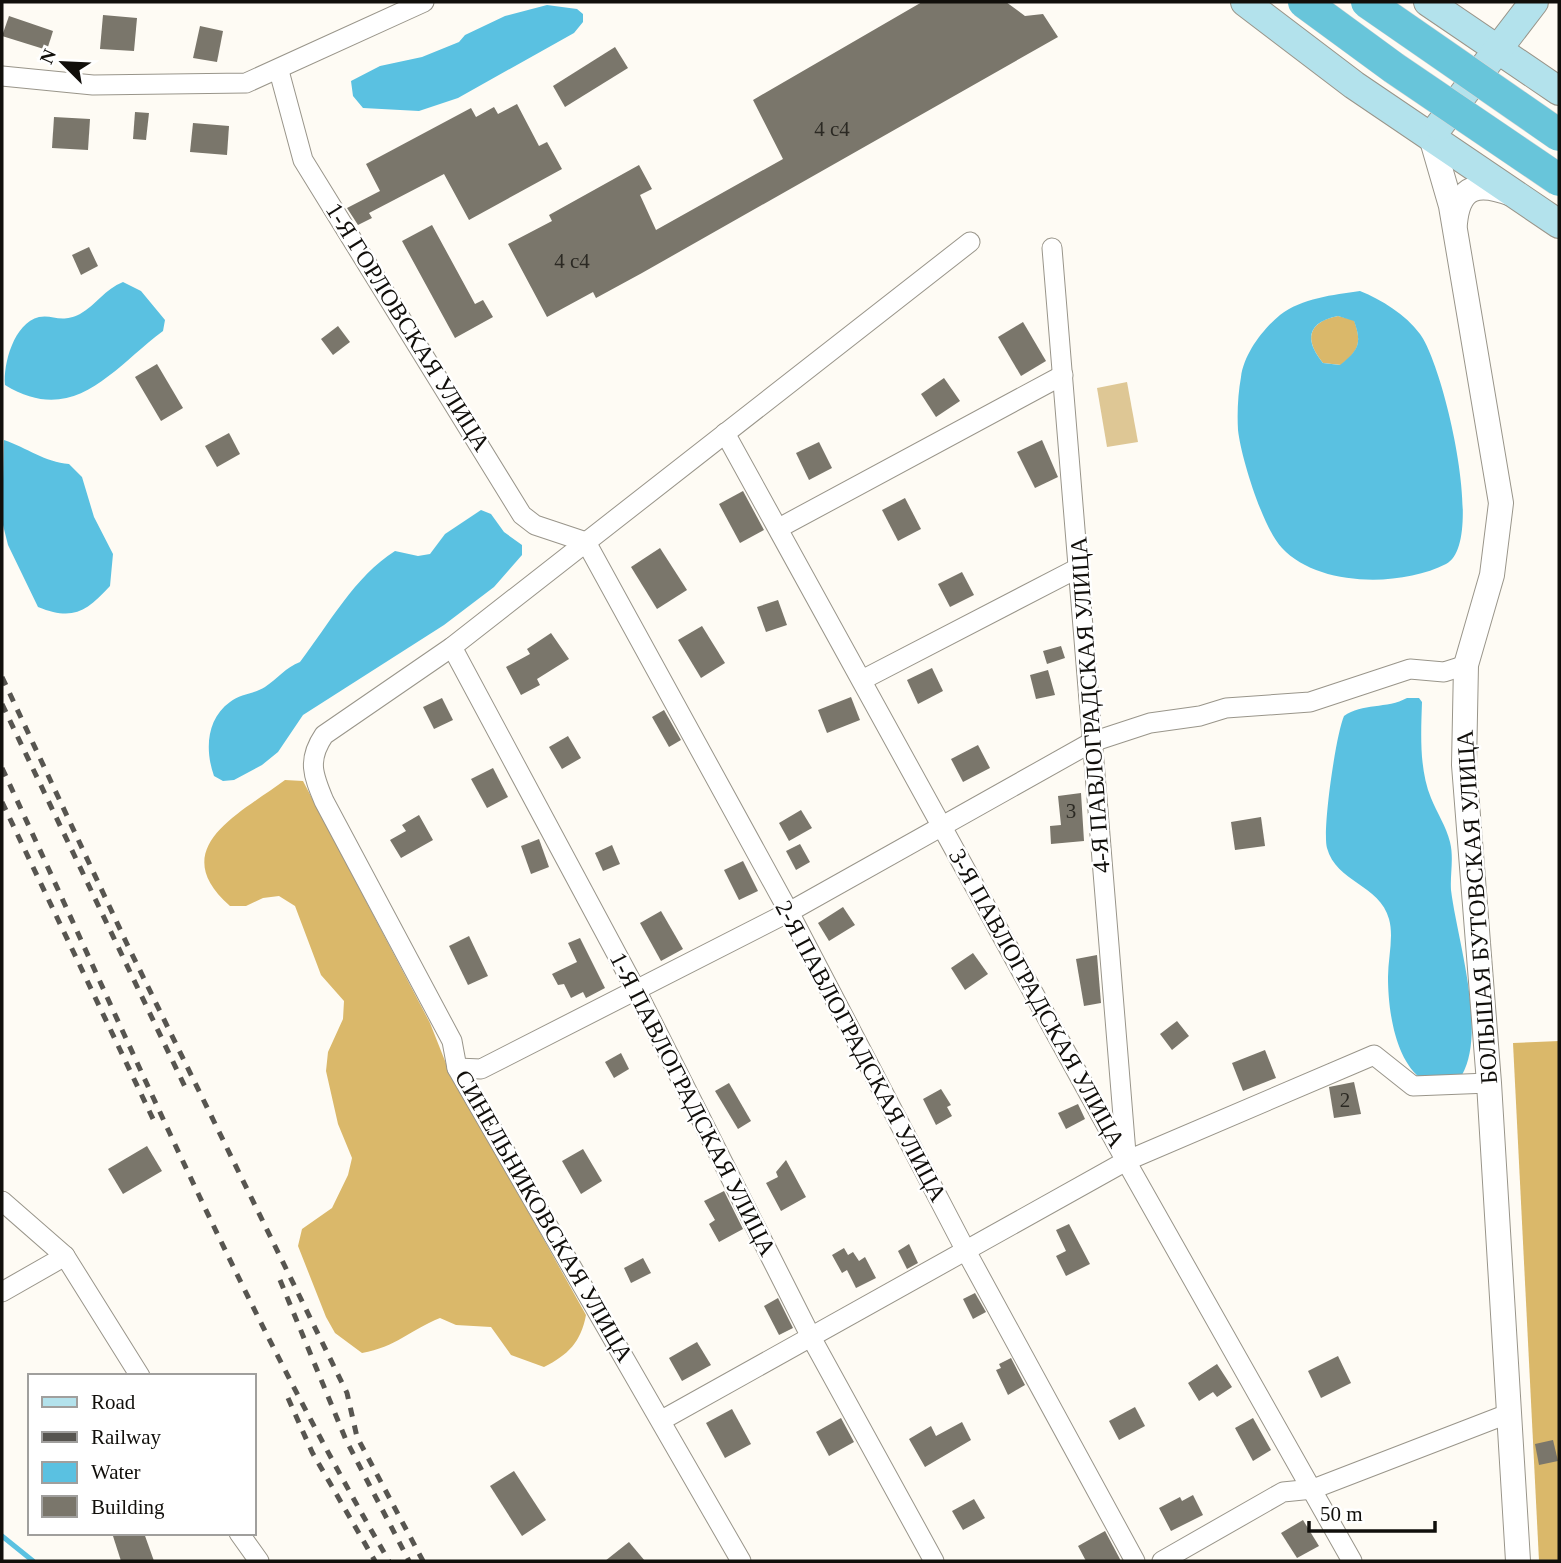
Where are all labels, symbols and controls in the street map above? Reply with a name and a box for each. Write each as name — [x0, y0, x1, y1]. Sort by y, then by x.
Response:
north arrow — [28, 28, 98, 98]
text: N — [36, 46, 60, 67]
house number: 4 с4 — [814, 117, 850, 141]
street label: 1-Я ГОРЛОВСКАЯ УЛИЦА — [321, 198, 496, 456]
house number: 4 с4 — [554, 249, 590, 273]
street label: 4-Я ПАВЛОГРАДСКАЯ УЛИЦА — [1065, 535, 1115, 874]
street label: БОЛЬШАЯ БУТОВСКАЯ УЛИЦА — [1452, 728, 1502, 1085]
house number: 3 — [1066, 799, 1076, 823]
street label: 3-Я ПАВЛОГРАДСКАЯ УЛИЦА — [944, 844, 1130, 1152]
street label: 2-Я ПАВЛОГРАДСКАЯ УЛИЦА — [770, 896, 952, 1207]
street label: 1-Я ПАВЛОГРАДСКАЯ УЛИЦА — [605, 948, 781, 1261]
street label: СИНЕЛЬНИКОВСКАЯ УЛИЦА — [450, 1066, 639, 1367]
house number: 2 — [1340, 1088, 1350, 1112]
legend — [28, 1374, 256, 1535]
text: Road — [91, 1390, 136, 1414]
text: Railway — [91, 1425, 161, 1449]
text: Water — [91, 1460, 141, 1484]
scale bar — [1309, 1490, 1435, 1534]
text: Building — [91, 1495, 165, 1519]
text: 50 m — [1320, 1502, 1363, 1526]

